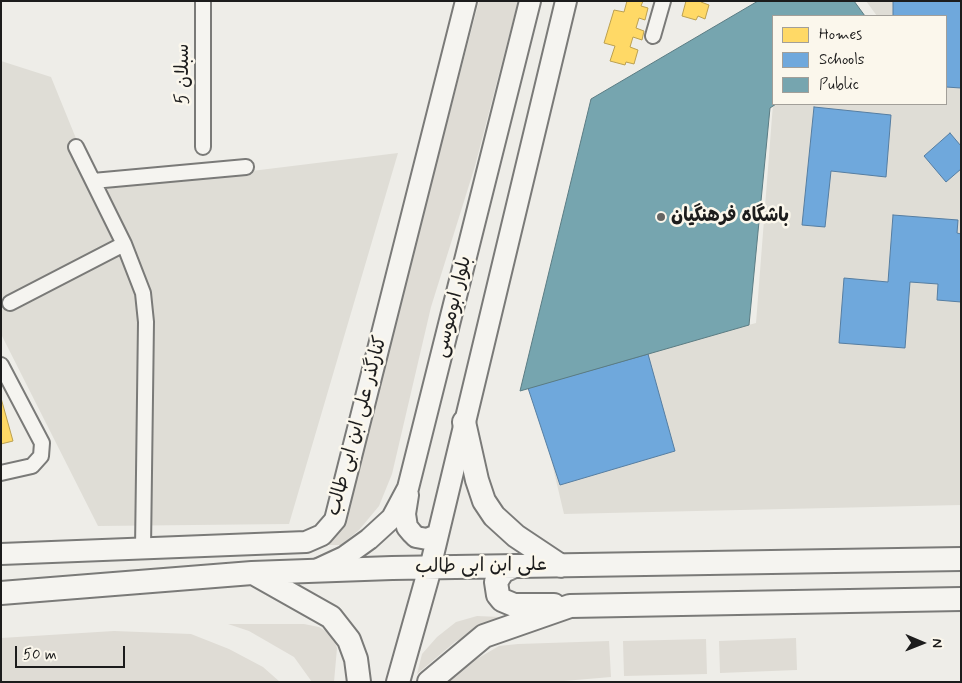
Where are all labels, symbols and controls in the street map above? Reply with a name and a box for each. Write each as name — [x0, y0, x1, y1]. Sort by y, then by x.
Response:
legend — [772, 15, 947, 105]
text: Homes — [819, 25, 862, 45]
street label: سبلان 5 — [173, 44, 195, 104]
text: Schools — [819, 50, 865, 70]
text: Public — [819, 75, 859, 95]
place label: باشگاه فرهنگیان — [671, 206, 789, 228]
marker: باشگاه فرهنگیان — [655, 211, 667, 223]
street label: بلوار ابوموسی — [430, 254, 478, 360]
street label: کنارگذر علی ابن ابی طالب — [323, 334, 393, 518]
street label: علی ابن ابی طالب — [415, 554, 547, 580]
north arrow — [897, 618, 947, 668]
scale bar — [18, 636, 128, 668]
text: N — [928, 638, 946, 648]
text: 50 m — [23, 645, 57, 665]

